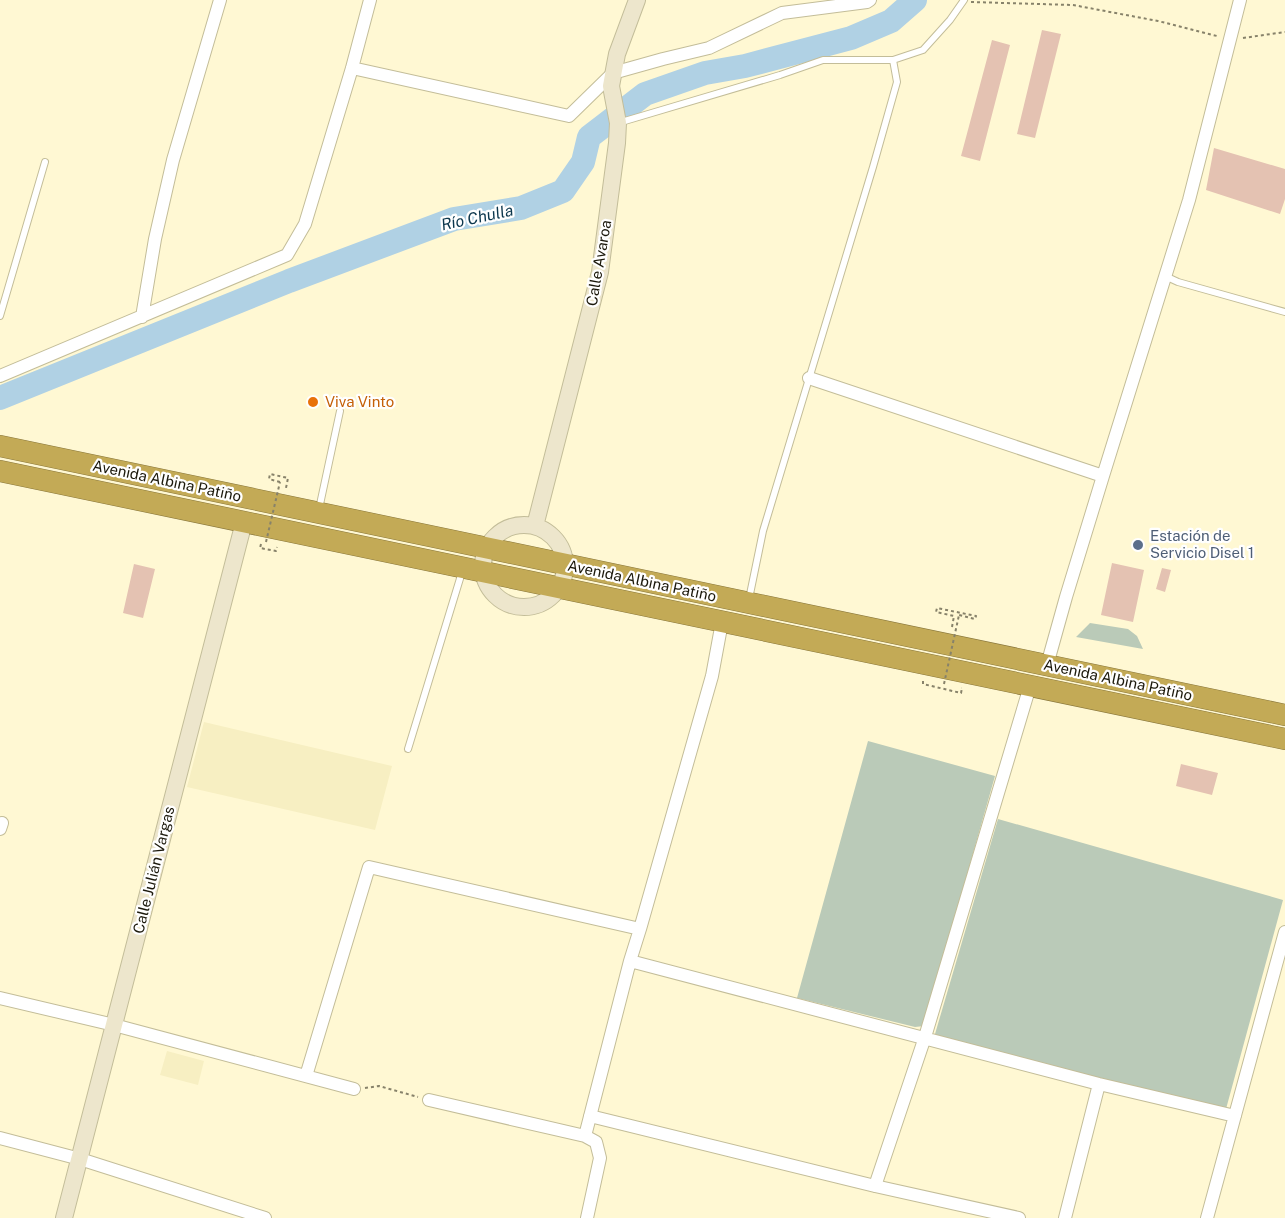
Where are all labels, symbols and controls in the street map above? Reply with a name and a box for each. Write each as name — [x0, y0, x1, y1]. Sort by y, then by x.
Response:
water label: Río Chulla — [439, 201, 515, 234]
street label: Calle Avaroa — [583, 219, 614, 307]
place label: Viva Vinto — [325, 393, 394, 410]
marker: Viva Vinto — [306, 395, 320, 409]
street label: Avenida Albina Patiño — [91, 456, 243, 505]
place label: Estación de Servicio Disel 1 — [1150, 527, 1254, 561]
marker: Estación de Servicio Disel 1 — [1131, 538, 1145, 552]
street label: Avenida Albina Patiño — [566, 556, 718, 605]
street label: Avenida Albina Patiño — [1042, 655, 1194, 704]
street label: Calle Julián Vargas — [129, 805, 178, 935]

